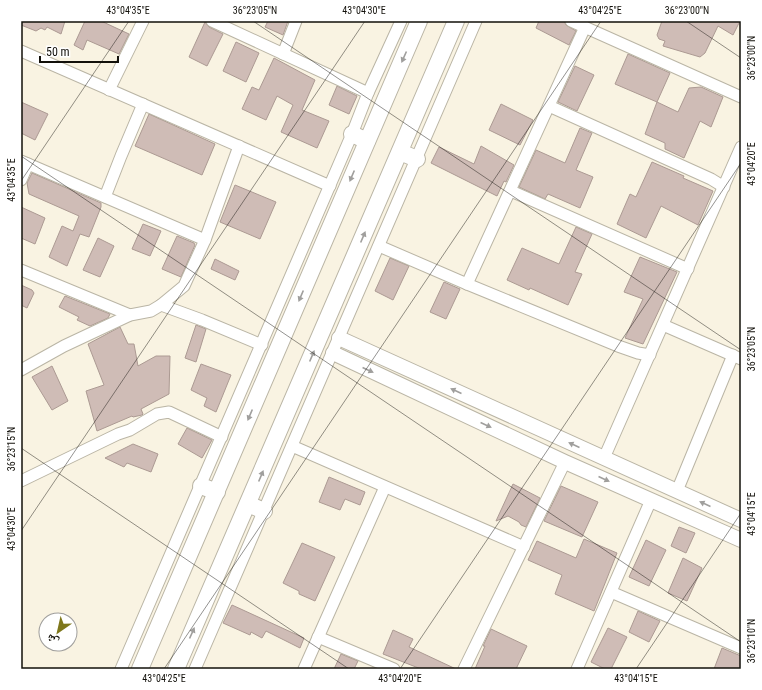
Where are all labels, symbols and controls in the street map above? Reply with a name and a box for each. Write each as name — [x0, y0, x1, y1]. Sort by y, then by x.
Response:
text: 43°04'35"E — [106, 5, 150, 16]
text: 36°23'05"N — [233, 5, 277, 16]
text: 43°04'30"E — [342, 5, 386, 16]
text: 43°04'25"E — [578, 5, 622, 16]
text: 36°23'00"N — [665, 5, 709, 16]
text: 36°23'00"N — [746, 36, 757, 80]
scale bar — [40, 38, 118, 64]
text: 50 m — [46, 45, 70, 59]
one-way arrow — [401, 51, 407, 62]
text: 43°04'20"E — [746, 142, 757, 186]
text: 43°04'35"E — [6, 158, 17, 202]
one-way arrow — [349, 170, 355, 182]
one-way arrow — [360, 231, 366, 242]
one-way arrow — [298, 290, 304, 301]
text: 36°23'05"N — [746, 327, 757, 371]
one-way arrow — [309, 351, 315, 362]
one-way arrow — [362, 366, 374, 373]
one-way arrow — [450, 388, 462, 394]
one-way arrow — [246, 409, 253, 421]
one-way arrow — [480, 422, 491, 428]
text: 36°23'15"N — [6, 427, 17, 471]
one-way arrow — [569, 442, 580, 448]
one-way arrow — [258, 469, 264, 481]
one-way arrow — [598, 476, 609, 482]
text: 43°04'15"E — [746, 492, 757, 536]
one-way arrow — [700, 501, 711, 507]
text: 43°04'30"E — [6, 507, 17, 551]
north arrow — [38, 612, 78, 652]
text: 36°23'10"N — [746, 619, 757, 663]
one-way arrow — [189, 628, 195, 639]
text: ش — [44, 630, 62, 649]
text: 43°04'25"E — [142, 673, 186, 684]
text: 43°04'20"E — [378, 673, 422, 684]
text: 43°04'15"E — [614, 673, 658, 684]

